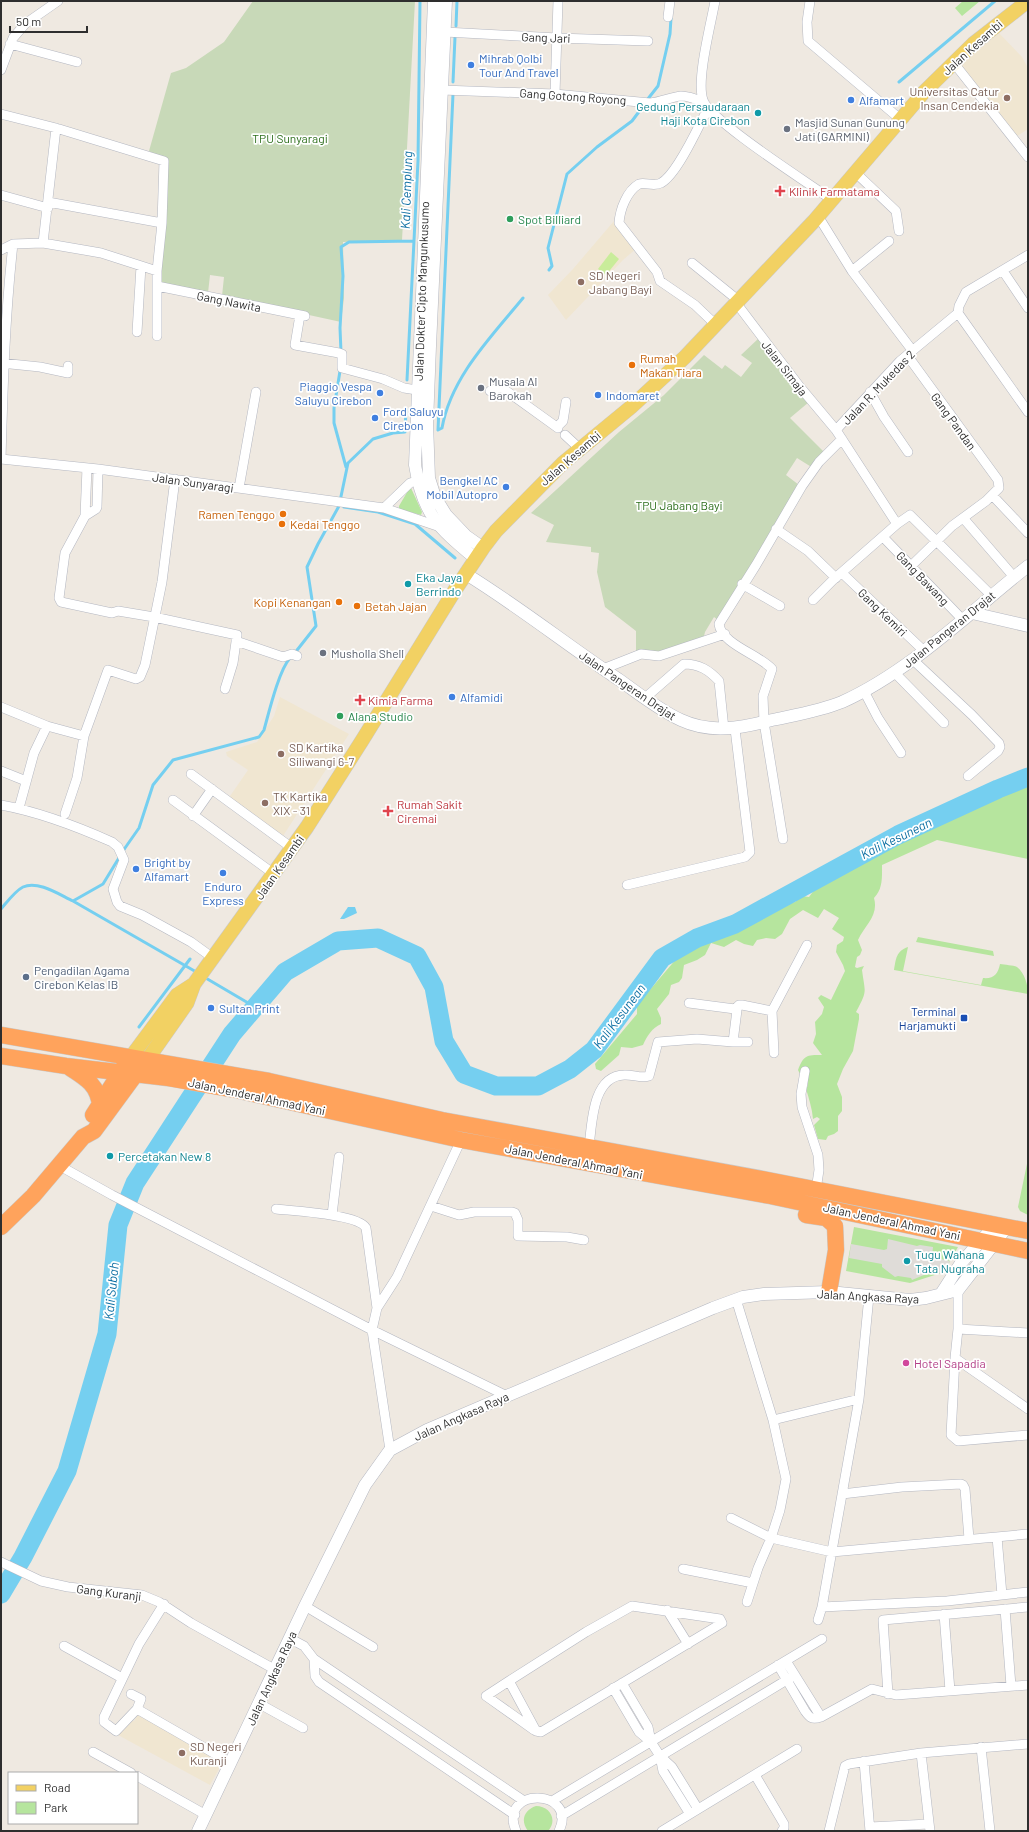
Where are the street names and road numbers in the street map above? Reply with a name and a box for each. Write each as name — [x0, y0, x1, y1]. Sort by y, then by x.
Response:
street label: Jalan Kesambi — [939, 16, 1005, 78]
street label: Gang Jari — [521, 29, 571, 45]
street label: Gang Gotong Royong — [519, 85, 627, 107]
street label: Jalan Dokter Cipto Mangunkusumo — [411, 201, 431, 381]
street label: Gang Nawita — [196, 288, 262, 314]
street label: Jalan Simaja — [759, 338, 811, 398]
street label: Jalan R. Mukedas 2 — [839, 347, 917, 427]
street label: Gang Pandan — [929, 390, 979, 452]
street label: Jalan Kesambi — [537, 428, 603, 488]
street label: Jalan Sunyaragi — [151, 469, 235, 495]
street label: Gang Bawang — [894, 548, 952, 608]
street label: Gang Kemiri — [856, 585, 910, 639]
street label: Jalan Pangeran Drajat — [900, 588, 998, 670]
street label: Jalan Pangeran Drajat — [577, 647, 679, 723]
street label: Jalan Kesambi — [252, 832, 306, 902]
street label: Jalan Jenderal Ahmad Yani — [187, 1075, 327, 1117]
street label: Jalan Jenderal Ahmad Yani — [504, 1141, 644, 1181]
street label: Jalan Jenderal Ahmad Yani — [822, 1200, 962, 1242]
street label: Jalan Angkasa Raya — [817, 1286, 919, 1306]
street label: Jalan Angkasa Raya — [411, 1389, 511, 1443]
street label: Gang Kuranji — [76, 1581, 142, 1603]
street label: Jalan Angkasa Raya — [243, 1629, 299, 1727]

